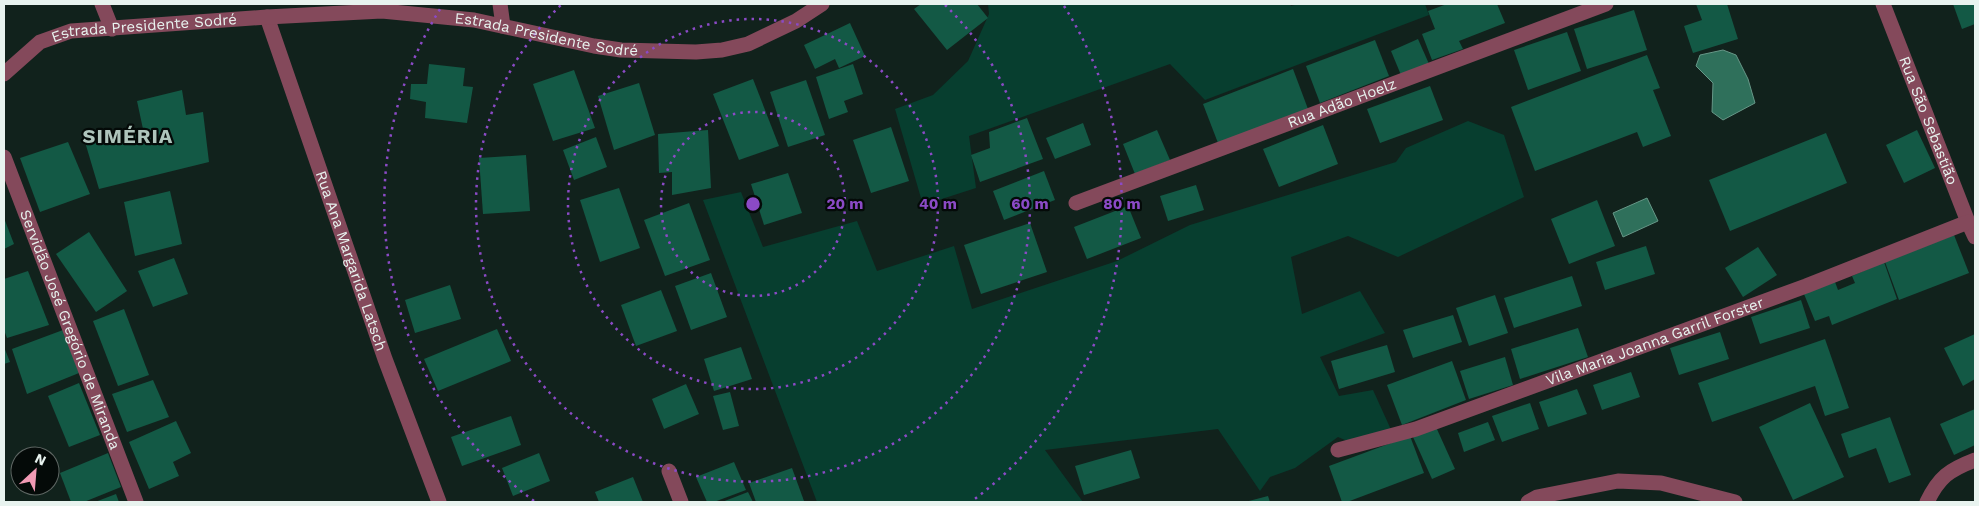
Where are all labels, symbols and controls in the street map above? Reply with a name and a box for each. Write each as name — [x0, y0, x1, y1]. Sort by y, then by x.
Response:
street label: Estrada Presidente Sodré — [454, 9, 638, 59]
street label: Estrada Presidente Sodré — [49, 10, 237, 46]
street label: Rua São Sebastião — [1895, 54, 1962, 187]
street label: Rua Adão Hoelz — [1285, 75, 1399, 132]
district label: SIMÉRIA — [83, 124, 173, 148]
street label: Rua Ana Margarida Latsch — [312, 168, 391, 353]
centre of rings — [744, 195, 762, 213]
text: 20 m — [826, 195, 864, 213]
text: 40 m — [919, 195, 957, 213]
text: 60 m — [1011, 195, 1049, 213]
text: 80 m — [1103, 195, 1141, 213]
street label: Servidão José Gregório de Miranda — [16, 207, 124, 453]
street label: Vila Maria Joanna Garril Forster — [1543, 293, 1766, 390]
north arrow — [10, 446, 60, 496]
text: N — [33, 450, 49, 469]

